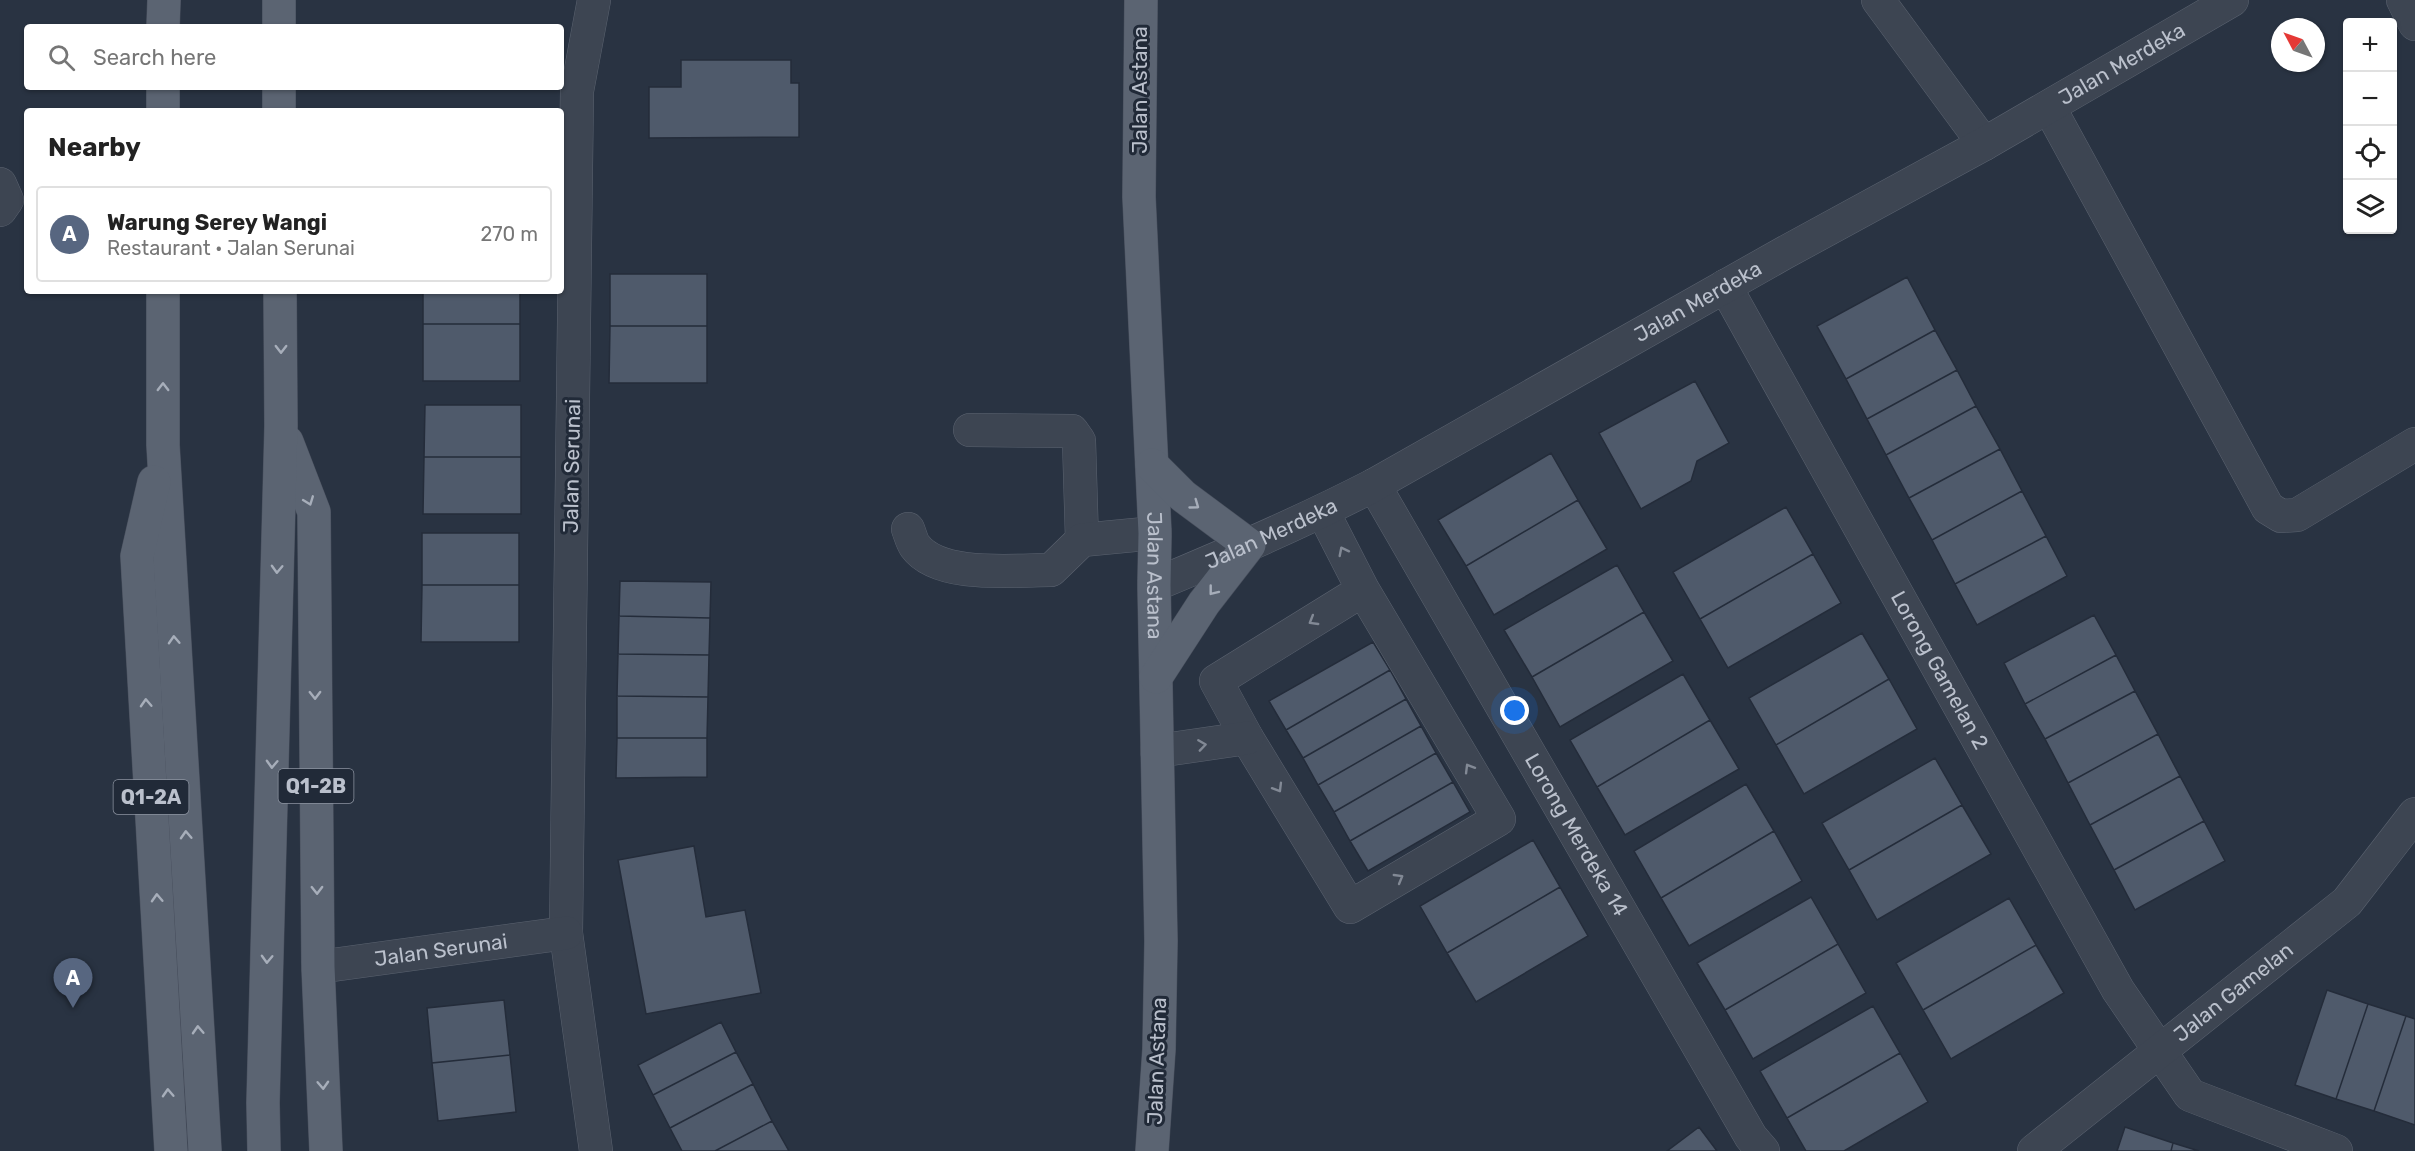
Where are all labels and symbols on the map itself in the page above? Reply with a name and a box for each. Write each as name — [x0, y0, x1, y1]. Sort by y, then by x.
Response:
street label: Jalan Merdeka — [2054, 17, 2189, 110]
north arrow — [2271, 18, 2325, 72]
street label: Jalan Astana — [1127, 26, 1152, 154]
street label: Jalan Merdeka — [1630, 255, 1766, 347]
one-way arrow — [274, 345, 287, 354]
one-way arrow — [157, 382, 169, 391]
street label: Jalan Serunai — [558, 399, 585, 533]
street label: Jalan Merdeka — [1201, 492, 1341, 574]
one-way arrow — [302, 495, 315, 506]
one-way arrow — [1188, 498, 1199, 509]
street label: Jalan Astana — [1142, 511, 1168, 640]
one-way arrow — [1339, 547, 1350, 557]
one-way arrow — [271, 564, 283, 573]
one-way arrow — [1210, 585, 1221, 596]
street label: Lorong Gamelan 2 — [1886, 586, 1994, 753]
one-way arrow — [1309, 613, 1319, 625]
one-way arrow — [168, 636, 181, 645]
one-way arrow — [309, 690, 321, 699]
your location — [1500, 696, 1529, 725]
one-way arrow — [139, 699, 152, 708]
one-way arrow — [1198, 739, 1207, 751]
street label: Lorong Merdeka 14 — [1520, 749, 1633, 920]
one-way arrow — [266, 759, 278, 768]
one-way arrow — [1465, 764, 1476, 775]
road number: Q1-2B — [278, 769, 354, 803]
road number: Q1-2A — [114, 780, 188, 814]
one-way arrow — [1270, 782, 1282, 792]
one-way arrow — [180, 831, 193, 840]
one-way arrow — [1393, 874, 1403, 885]
one-way arrow — [311, 885, 323, 894]
one-way arrow — [150, 893, 163, 902]
street label: Jalan Serunai — [373, 928, 509, 971]
street label: Jalan Gamelan — [2169, 937, 2298, 1047]
one-way arrow — [261, 954, 273, 963]
pin: A — [54, 958, 92, 1008]
street label: Jalan Astana — [1142, 997, 1171, 1125]
one-way arrow — [191, 1025, 204, 1034]
one-way arrow — [317, 1080, 329, 1089]
one-way arrow — [162, 1088, 175, 1097]

